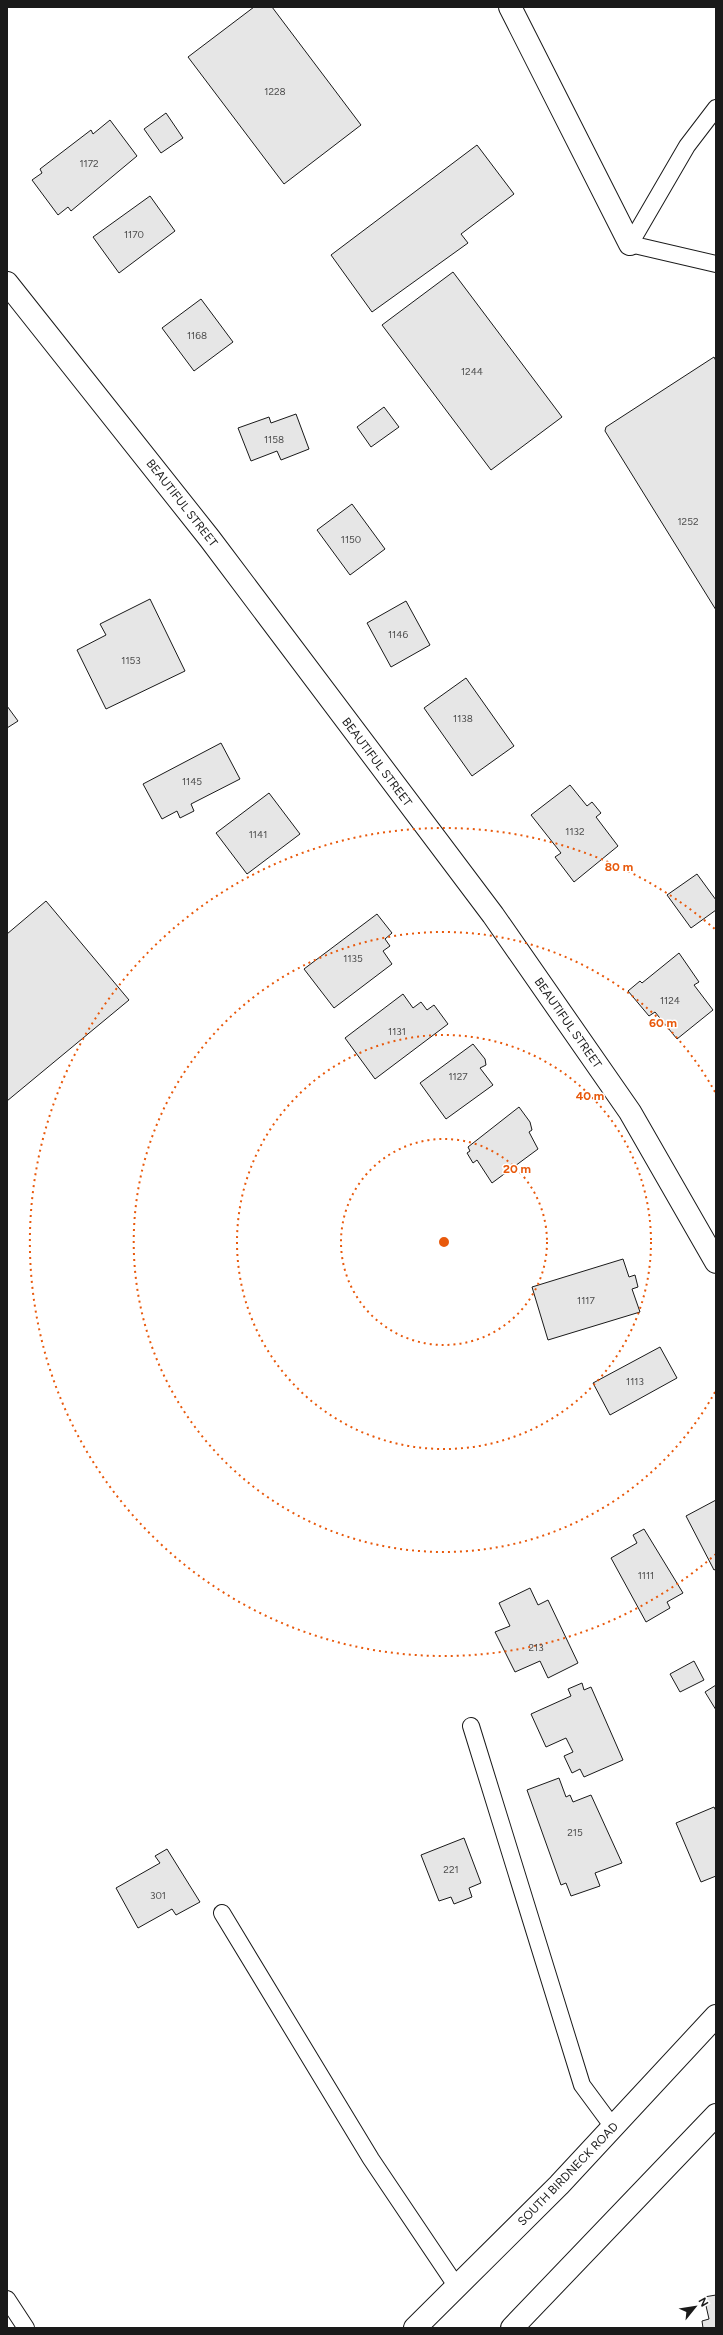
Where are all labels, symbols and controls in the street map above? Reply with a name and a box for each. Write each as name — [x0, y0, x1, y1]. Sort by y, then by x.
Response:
house number: 1228 — [264, 85, 286, 98]
house number: 1172 — [79, 157, 99, 170]
house number: 1170 — [124, 228, 144, 241]
house number: 1168 — [187, 329, 207, 342]
house number: 1244 — [461, 365, 483, 378]
house number: 1158 — [264, 433, 284, 446]
street label: BEAUTIFUL STREET — [143, 456, 221, 550]
house number: 1252 — [677, 515, 699, 528]
house number: 1150 — [341, 533, 361, 546]
house number: 1146 — [388, 628, 408, 641]
house number: 1153 — [121, 654, 141, 667]
house number: 1138 — [453, 712, 473, 725]
street label: BEAUTIFUL STREET — [339, 715, 415, 809]
house number: 1145 — [182, 775, 202, 788]
house number: 1132 — [565, 825, 585, 838]
house number: 1141 — [249, 828, 267, 841]
text: 80 m — [605, 860, 633, 874]
house number: 1135 — [343, 952, 363, 965]
street label: BEAUTIFUL STREET — [531, 975, 605, 1071]
house number: 1124 — [660, 994, 680, 1007]
text: 60 m — [649, 1016, 677, 1030]
house number: 1131 — [388, 1025, 406, 1038]
house number: 1127 — [448, 1070, 468, 1083]
text: 40 m — [576, 1089, 604, 1103]
text: 20 m — [503, 1162, 531, 1176]
centre of rings — [437, 1235, 451, 1249]
house number: 1117 — [577, 1294, 596, 1307]
house number: 1113 — [626, 1375, 644, 1388]
house number: 1111 — [638, 1569, 654, 1582]
house number: 213 — [528, 1641, 544, 1654]
house number: 215 — [567, 1826, 583, 1839]
house number: 221 — [443, 1863, 459, 1876]
house number: 301 — [150, 1889, 166, 1902]
street label: SOUTH BIRDNECK ROAD — [515, 2119, 621, 2229]
north arrow — [675, 2287, 715, 2327]
text: N — [695, 2295, 711, 2309]

